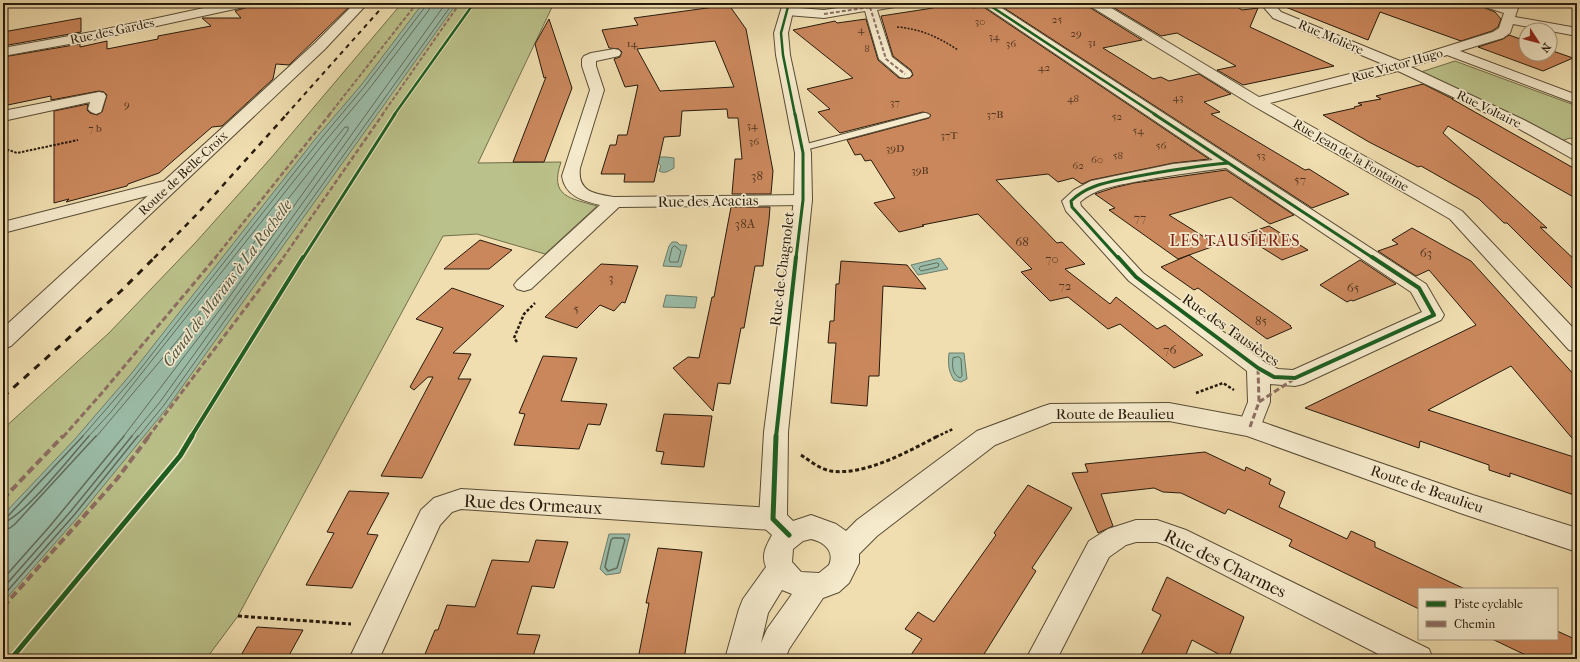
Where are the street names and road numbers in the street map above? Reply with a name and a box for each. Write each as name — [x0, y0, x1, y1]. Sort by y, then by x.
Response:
street label: Rue des Gardes — [69, 15, 156, 47]
street label: Rue Molière — [1296, 16, 1366, 58]
street label: Rue Victor Hugo — [1350, 45, 1445, 85]
street label: Rue Voltaire — [1454, 87, 1524, 131]
street label: Rue Jean de la Fontaine — [1290, 116, 1412, 195]
street label: Route de Belle-Croix — [135, 128, 231, 218]
street label: Rue des Acacias — [657, 191, 759, 211]
street label: Rue de Chagnolet — [766, 210, 798, 327]
street label: Rue des Tausières — [1179, 290, 1284, 371]
street label: Route de Beaulieu — [1056, 405, 1175, 423]
street label: Route de Beaulieu — [1368, 461, 1486, 517]
street label: Rue des Ormeaux — [463, 491, 603, 519]
street label: Rue des Charmes — [1160, 525, 1290, 603]

